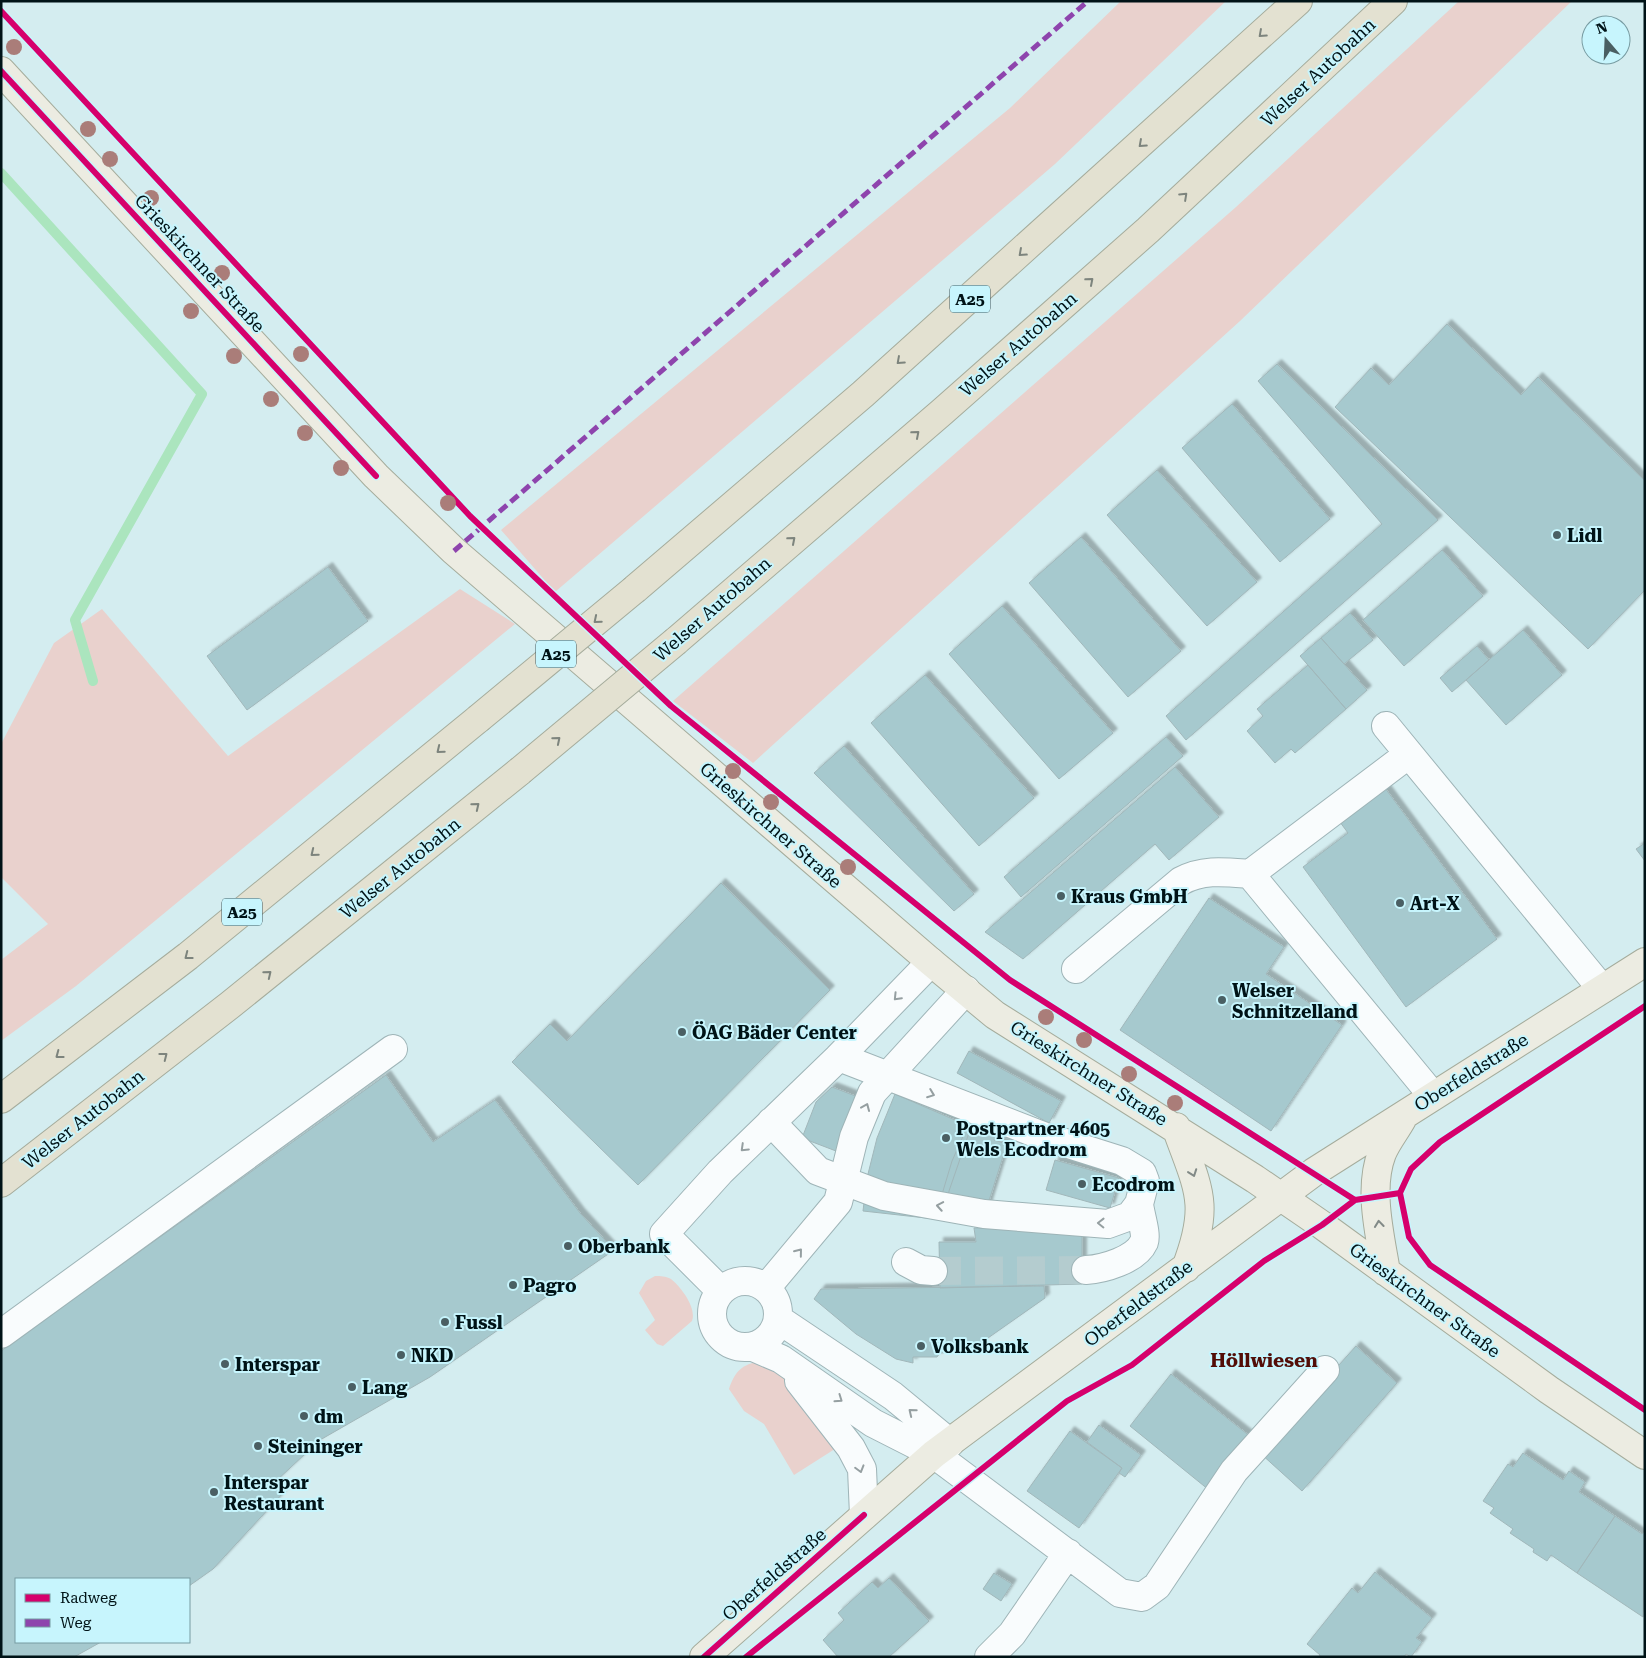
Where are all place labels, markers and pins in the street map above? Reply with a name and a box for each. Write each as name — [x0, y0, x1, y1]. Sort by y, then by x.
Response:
place label: Lidl — [1567, 525, 1602, 546]
marker: Lidl — [1551, 529, 1563, 541]
place label: Kraus GmbH — [1071, 886, 1188, 907]
marker: Kraus GmbH — [1055, 890, 1067, 902]
place label: Art-X — [1410, 893, 1460, 914]
marker: Art-X — [1394, 897, 1406, 909]
place label: Welser Schnitzelland — [1232, 980, 1358, 1022]
marker: Welser Schnitzelland — [1216, 994, 1228, 1006]
place label: ÖAG Bäder Center — [692, 1021, 857, 1043]
marker: ÖAG Bäder Center — [676, 1026, 688, 1038]
place label: Postpartner 4605 Wels Ecodrom — [956, 1118, 1110, 1160]
marker: Postpartner 4605 Wels Ecodrom — [940, 1132, 952, 1144]
place label: Ecodrom — [1092, 1174, 1175, 1195]
marker: Ecodrom — [1076, 1178, 1088, 1190]
place label: Oberbank — [578, 1236, 671, 1257]
marker: Oberbank — [562, 1240, 574, 1252]
place label: Pagro — [523, 1275, 577, 1296]
marker: Pagro — [507, 1279, 519, 1291]
place label: Fussl — [455, 1312, 503, 1333]
marker: Fussl — [439, 1316, 451, 1328]
place label: Volksbank — [931, 1336, 1030, 1357]
marker: Volksbank — [915, 1340, 927, 1352]
place label: NKD — [411, 1345, 453, 1366]
marker: NKD — [395, 1349, 407, 1361]
place label: Interspar — [235, 1354, 320, 1375]
marker: Interspar — [219, 1358, 231, 1370]
place label: Lang — [362, 1377, 408, 1398]
marker: Lang — [346, 1381, 358, 1393]
place label: dm — [314, 1406, 344, 1427]
marker: dm — [298, 1410, 310, 1422]
place label: Steininger — [268, 1436, 363, 1457]
marker: Steininger — [252, 1440, 264, 1452]
place label: Interspar Restaurant — [224, 1472, 324, 1514]
marker: Interspar Restaurant — [208, 1486, 220, 1498]

